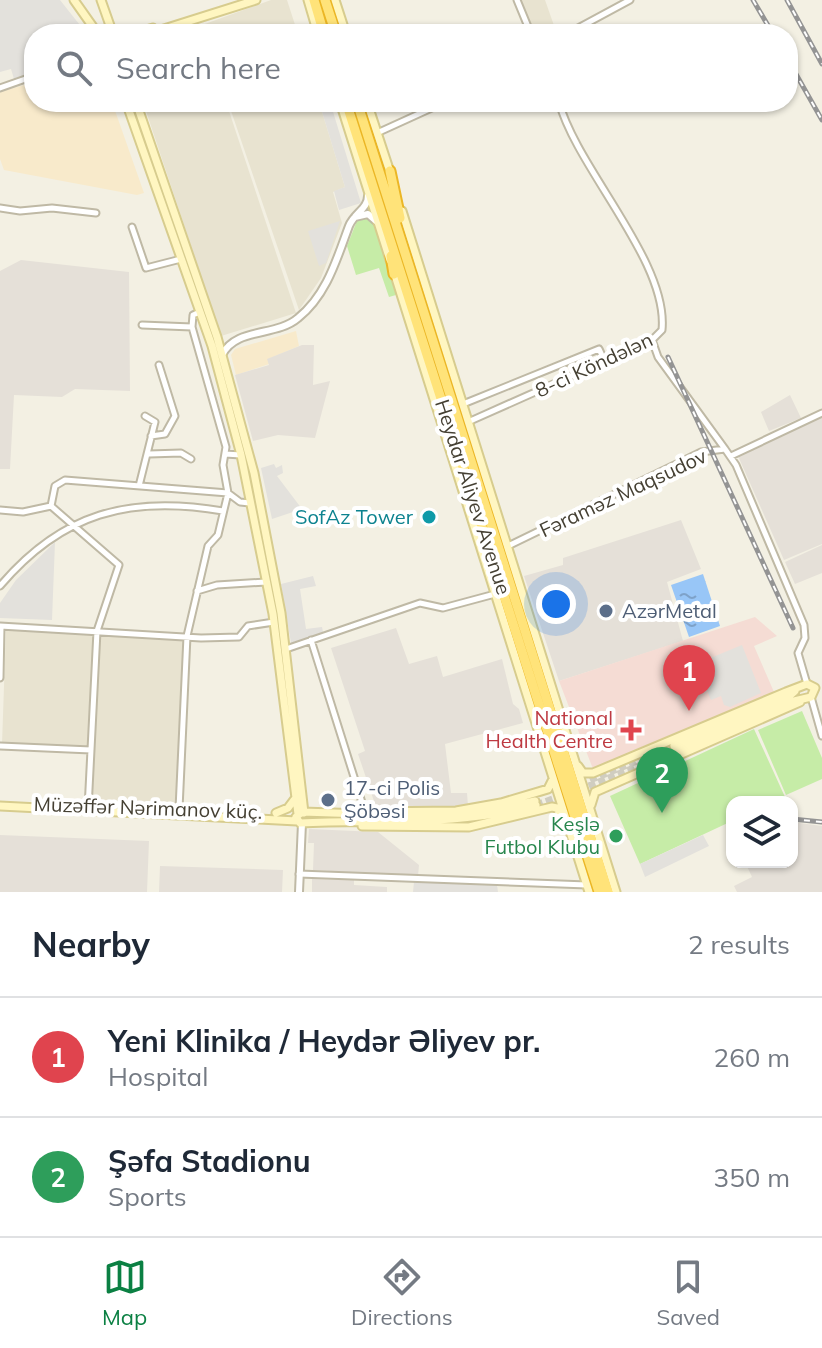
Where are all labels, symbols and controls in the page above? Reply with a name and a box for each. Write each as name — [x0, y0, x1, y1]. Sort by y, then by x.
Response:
search box — [24, 24, 798, 112]
icon: search — [52, 46, 96, 90]
text: Search here — [116, 49, 281, 87]
street label: 8-ci Köndələn — [531, 326, 656, 403]
street label: Heydar Aliyev Avenue — [430, 396, 517, 598]
street label: Fəraməz Maqsudov — [535, 443, 711, 542]
place label: SofAz Tower — [295, 504, 414, 529]
marker: SofAz Tower — [420, 508, 438, 526]
your location — [536, 584, 576, 624]
place label: AzərMetal — [622, 598, 717, 623]
marker: AzərMetal — [597, 602, 615, 620]
pin: 1 — [663, 645, 715, 711]
place label: National Health Centre — [486, 705, 613, 753]
marker: National Health Centre — [620, 719, 642, 741]
pin: 2 — [636, 747, 688, 813]
place label: 17-ci Polis Şöbəsi — [344, 775, 440, 823]
street label: Müzəffər Nərimanov küç. — [33, 791, 263, 824]
marker: 17-ci Polis Şöbəsi — [319, 791, 337, 809]
map controls — [726, 796, 798, 868]
button: layers — [726, 796, 798, 868]
place label: Keşlə Futbol Klubu — [485, 811, 600, 859]
marker: Keşlə Futbol Klubu — [607, 827, 625, 845]
text: Nearby — [32, 923, 150, 966]
text: 2 results — [688, 928, 790, 961]
text: Yeni Klinika / Heydər Əliyev pr. — [108, 1022, 540, 1060]
text: 1 — [50, 1041, 66, 1074]
text: 260 m — [714, 1041, 790, 1074]
text: Hospital — [108, 1060, 208, 1093]
text: Şəfa Stadionu — [108, 1142, 311, 1180]
text: 2 — [50, 1161, 66, 1194]
text: 350 m — [714, 1161, 790, 1194]
text: Sports — [108, 1180, 187, 1213]
tab: Map — [102, 1255, 147, 1331]
tab: Directions — [351, 1255, 453, 1331]
tab: Saved — [657, 1255, 720, 1331]

